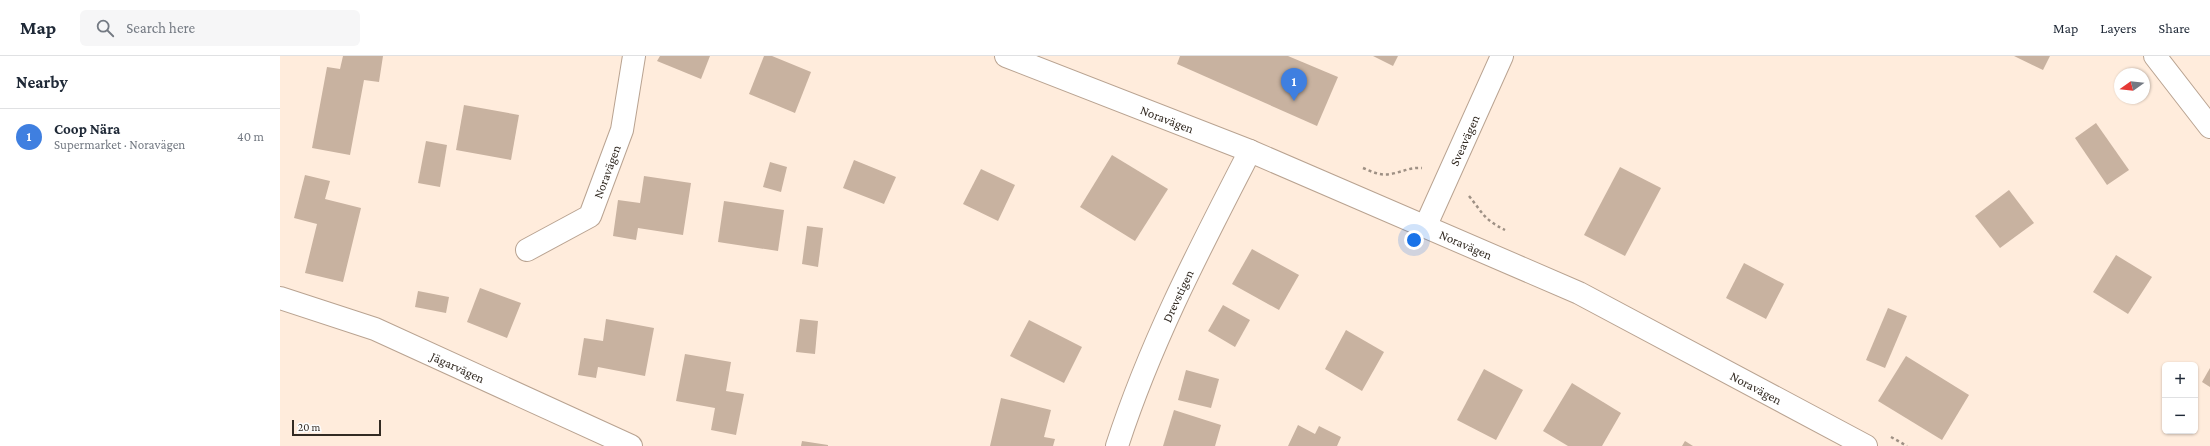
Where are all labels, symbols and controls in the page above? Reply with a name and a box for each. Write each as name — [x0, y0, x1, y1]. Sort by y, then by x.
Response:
search box — [80, 10, 360, 46]
text: Map — [20, 17, 56, 38]
icon: search — [94, 17, 116, 39]
text: Search here — [126, 20, 195, 36]
text: Map — [2053, 20, 2078, 36]
text: Layers — [2100, 20, 2137, 36]
text: Share — [2159, 20, 2190, 36]
pin: 1 — [1281, 68, 1307, 101]
north arrow — [2114, 68, 2150, 104]
text: Nearby — [16, 73, 68, 92]
street label: Noravägen — [1138, 102, 1196, 136]
street label: Sveavägen — [1446, 112, 1482, 168]
text: Coop Nära — [54, 121, 120, 137]
text: 1 — [27, 129, 31, 144]
text: 40 m — [237, 129, 264, 144]
text: Supermarket · Noravägen — [54, 137, 185, 152]
street label: Noravägen — [590, 143, 623, 200]
street label: Noravägen — [1437, 226, 1495, 262]
your location — [1404, 230, 1424, 250]
street label: Drevstigen — [1159, 267, 1196, 324]
street label: Jägarvägen — [428, 348, 487, 386]
map controls — [2162, 362, 2198, 434]
button: + — [2162, 362, 2198, 398]
street label: Noravägen — [1728, 368, 1785, 407]
button: − — [2162, 398, 2198, 434]
scale bar — [292, 418, 381, 437]
text: 20 m — [298, 421, 320, 433]

